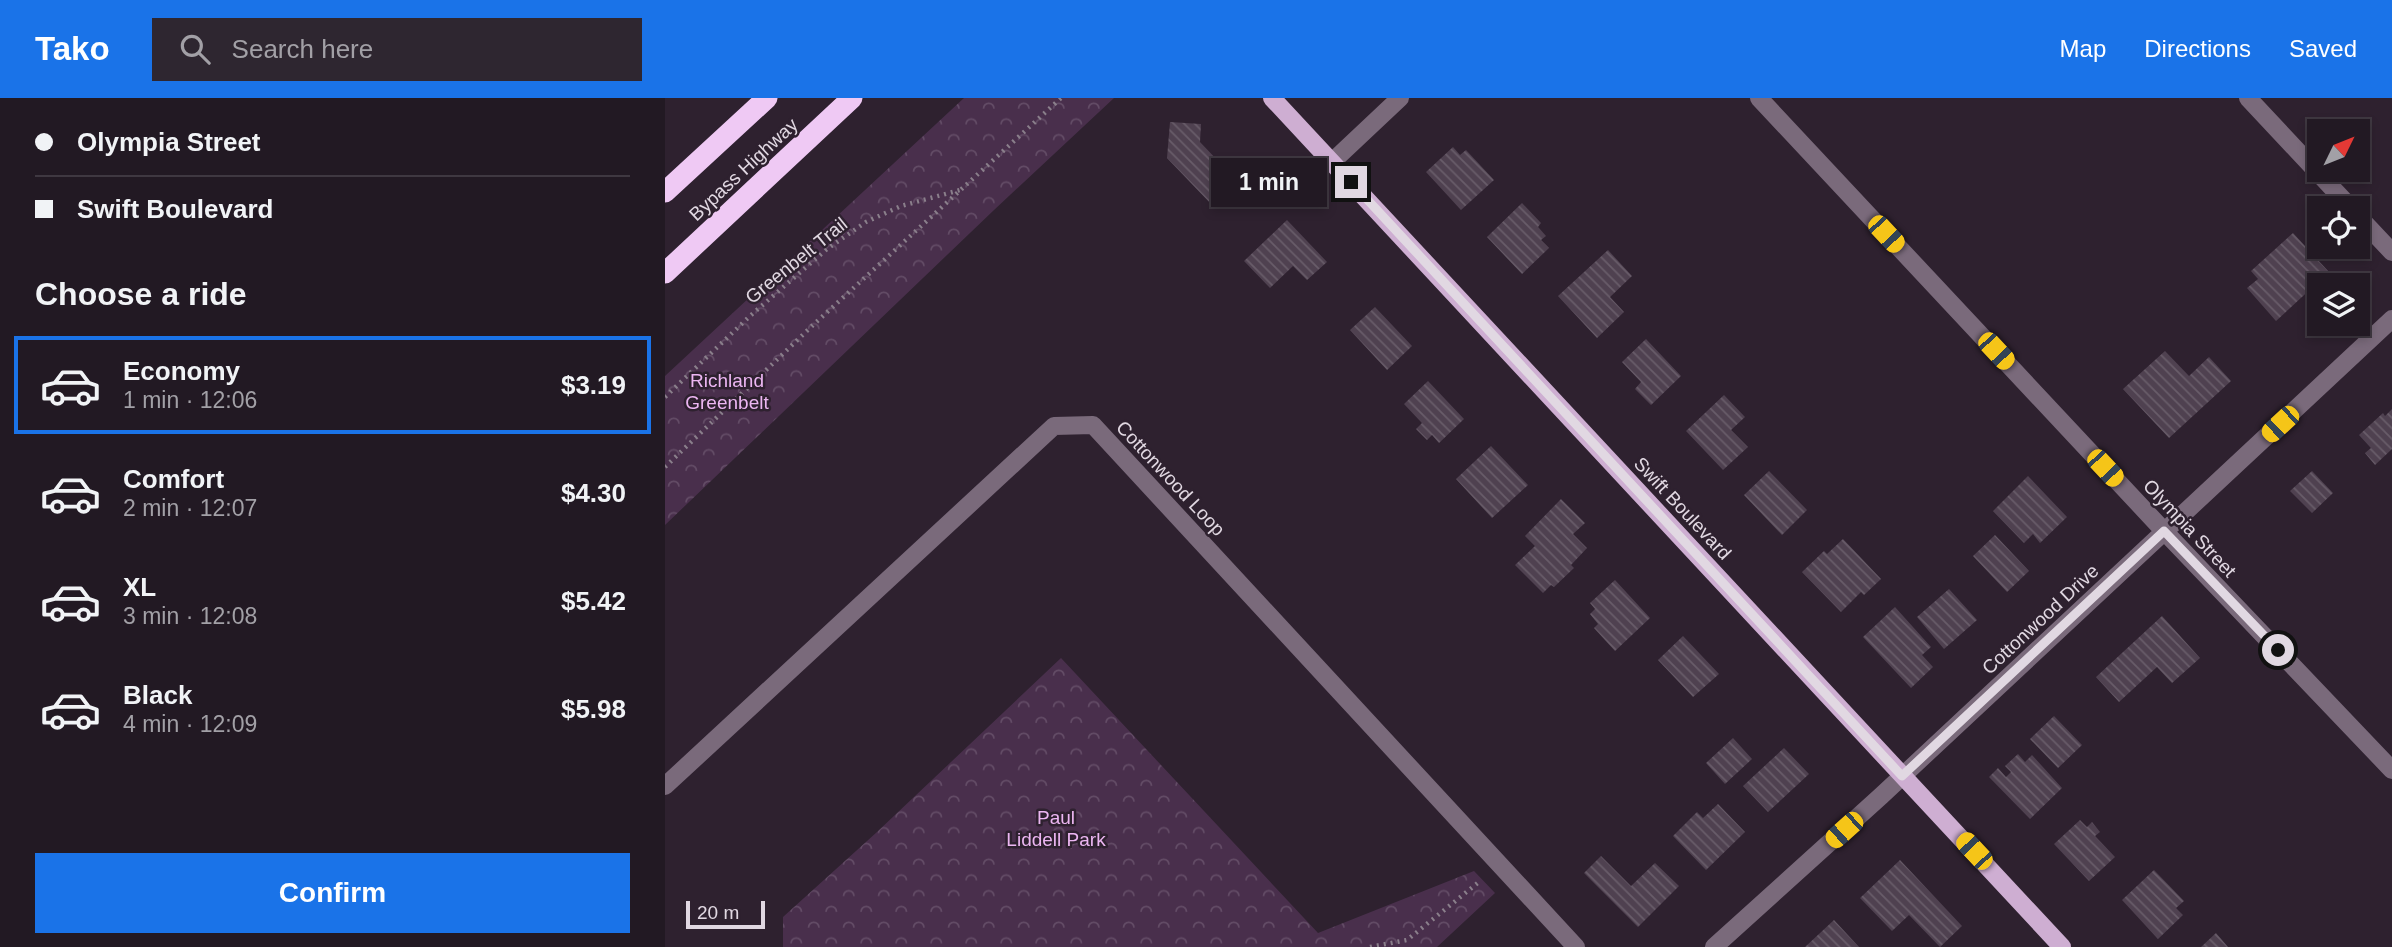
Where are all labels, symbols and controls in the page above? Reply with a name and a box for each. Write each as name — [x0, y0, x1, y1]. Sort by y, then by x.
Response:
search box — [152, 18, 642, 81]
text: Tako — [35, 30, 110, 67]
icon: search — [176, 30, 214, 68]
text: Search here — [232, 34, 373, 64]
text: Map — [2060, 35, 2106, 62]
text: Directions — [2144, 35, 2251, 62]
text: Saved — [2289, 35, 2357, 62]
street label: Bypass Highway — [685, 113, 802, 225]
north arrow — [2307, 119, 2369, 182]
map controls — [2307, 119, 2370, 336]
text: Olympia Street — [77, 127, 261, 157]
callout: 1 min — [1211, 158, 1327, 206]
route end — [1335, 166, 1367, 198]
text: 1 min — [1239, 169, 1299, 195]
text: Swift Boulevard — [77, 194, 273, 224]
button: locate — [2307, 196, 2370, 259]
car — [1864, 211, 1909, 257]
street label: Greenbelt Trail — [741, 213, 851, 308]
button: layers — [2307, 273, 2370, 336]
text: Choose a ride — [35, 276, 247, 312]
car — [1974, 328, 2019, 374]
icon: car — [39, 354, 102, 417]
text: Economy — [123, 356, 240, 386]
text: $3.19 — [561, 370, 626, 400]
park label: Richland Greenbelt — [685, 370, 769, 413]
text: 1 min · 12:06 — [123, 387, 257, 413]
car — [2258, 402, 2303, 446]
street label: Cottonwood Loop — [1112, 417, 1229, 540]
car — [2083, 445, 2128, 491]
street label: Swift Boulevard — [1630, 453, 1735, 564]
icon: car — [39, 462, 102, 525]
text: Comfort — [123, 464, 224, 494]
street label: Olympia Street — [2139, 475, 2241, 582]
text: $4.30 — [561, 478, 626, 508]
text: 2 min · 12:07 — [123, 495, 257, 521]
street label: Cottonwood Drive — [1978, 560, 2103, 679]
icon: car — [39, 570, 102, 633]
text: XL — [123, 572, 156, 602]
text: $5.42 — [561, 586, 626, 616]
text: 3 min · 12:08 — [123, 603, 257, 629]
route start — [2262, 634, 2294, 666]
icon: car — [39, 678, 102, 741]
text: Black — [123, 680, 192, 710]
text: $5.98 — [561, 694, 626, 724]
text: 4 min · 12:09 — [123, 711, 257, 737]
park label: Paul Liddell Park — [1006, 807, 1106, 850]
car — [1822, 808, 1867, 852]
car — [1952, 828, 1997, 874]
button: Confirm — [35, 853, 630, 933]
scale bar — [686, 898, 765, 930]
text: 20 m — [697, 902, 739, 923]

